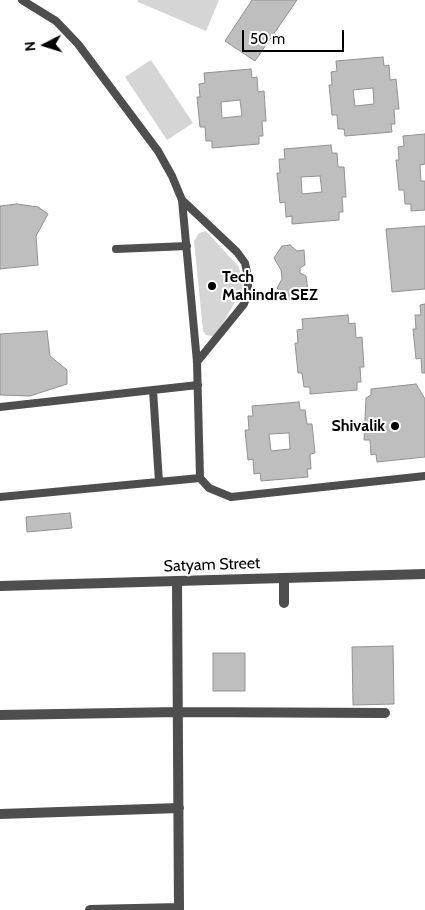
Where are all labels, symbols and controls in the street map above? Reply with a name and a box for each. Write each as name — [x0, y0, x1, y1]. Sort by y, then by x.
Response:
north arrow — [20, 20, 70, 70]
scale bar — [245, 20, 348, 52]
text: 50 m — [250, 30, 285, 48]
text: N — [21, 41, 39, 52]
place label: Tech Mahindra SEZ — [222, 267, 318, 305]
marker: Tech Mahindra SEZ — [206, 280, 218, 292]
place label: Shivalik — [332, 416, 385, 436]
marker: Shivalik — [389, 420, 401, 432]
street label: Satyam Street — [163, 554, 261, 576]

